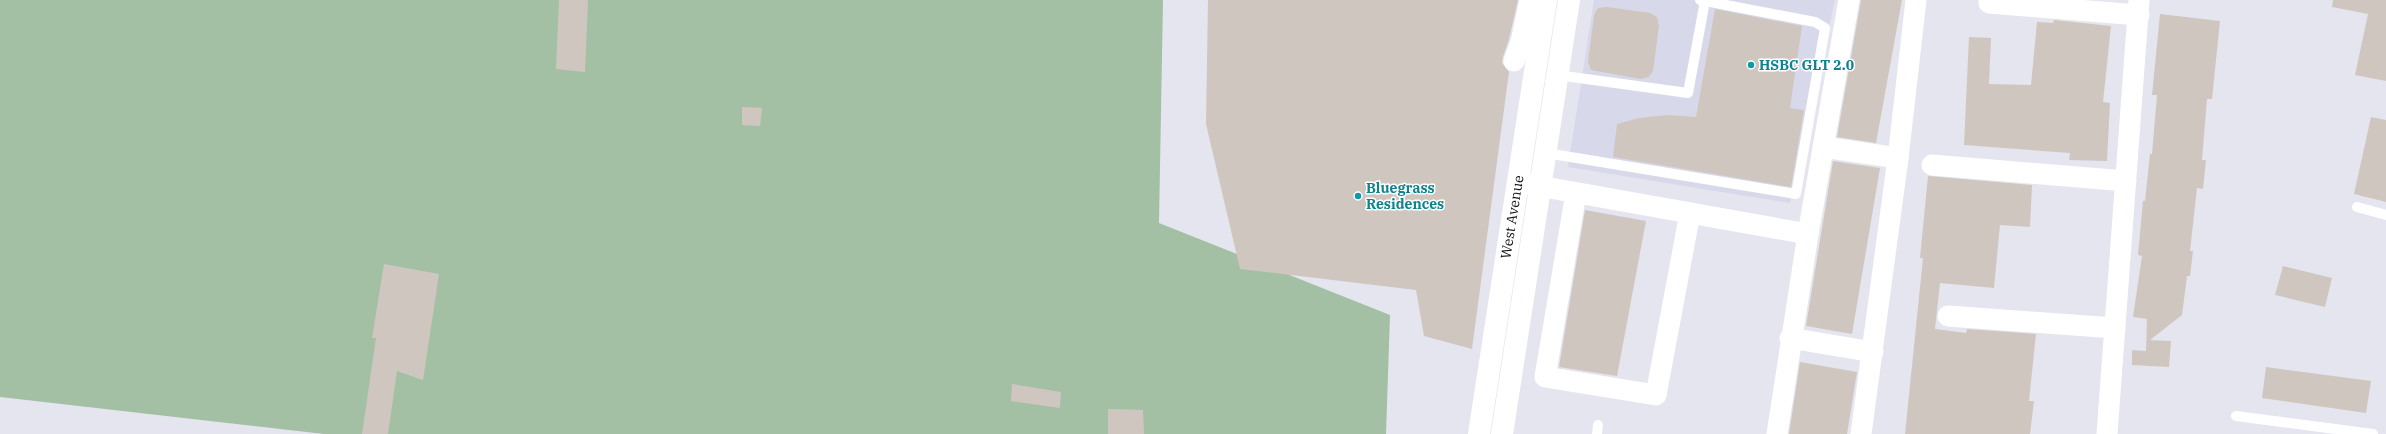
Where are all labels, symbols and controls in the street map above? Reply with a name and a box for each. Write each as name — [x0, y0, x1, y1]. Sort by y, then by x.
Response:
place label: HSBC GLT 2.0 — [1759, 56, 1854, 74]
marker: HSBC GLT 2.0 — [1746, 60, 1756, 70]
street label: West Avenue — [1496, 174, 1528, 260]
place label: Bluegrass Residences — [1366, 179, 1444, 213]
marker: Bluegrass Residences — [1353, 191, 1363, 201]

